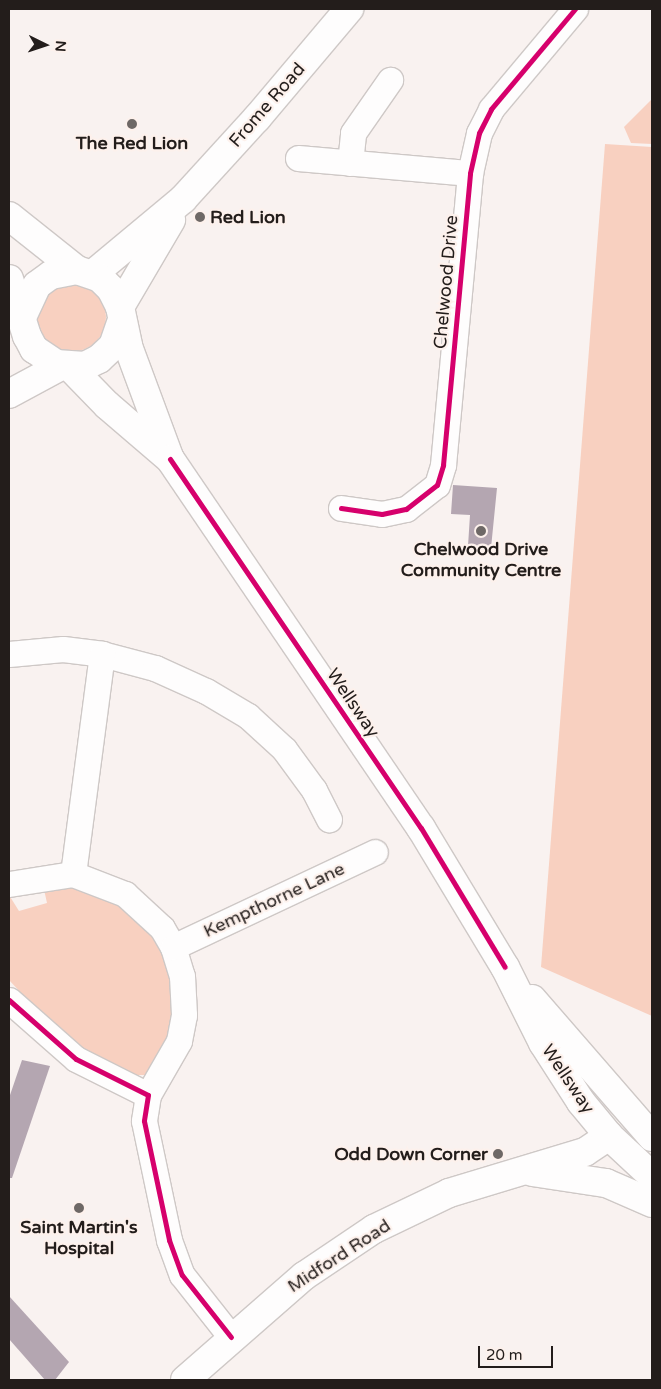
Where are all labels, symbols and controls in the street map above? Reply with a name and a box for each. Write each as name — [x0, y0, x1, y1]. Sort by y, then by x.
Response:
north arrow — [20, 20, 70, 70]
text: N — [52, 40, 69, 52]
street label: Frome Road — [225, 58, 309, 152]
marker: The Red Lion — [126, 118, 138, 130]
place label: The Red Lion — [76, 132, 188, 154]
place label: Red Lion — [210, 206, 286, 228]
marker: Red Lion — [194, 211, 206, 223]
street label: Chelwood Drive — [429, 214, 463, 350]
marker: Chelwood Drive Community Centre — [475, 525, 487, 537]
place label: Chelwood Drive Community Centre — [401, 539, 561, 582]
street label: Wellsway — [322, 664, 384, 742]
street label: Kempthorne Lane — [200, 858, 348, 942]
street label: Wellsway — [537, 1040, 599, 1118]
place label: Odd Down Corner — [334, 1143, 488, 1165]
marker: Odd Down Corner — [492, 1148, 504, 1160]
marker: Saint Martin's Hospital — [72, 1201, 86, 1215]
street label: Midford Road — [284, 1215, 394, 1297]
place label: Saint Martin's Hospital — [20, 1217, 138, 1260]
scale bar — [481, 1336, 556, 1368]
text: 20 m — [486, 1346, 523, 1364]

